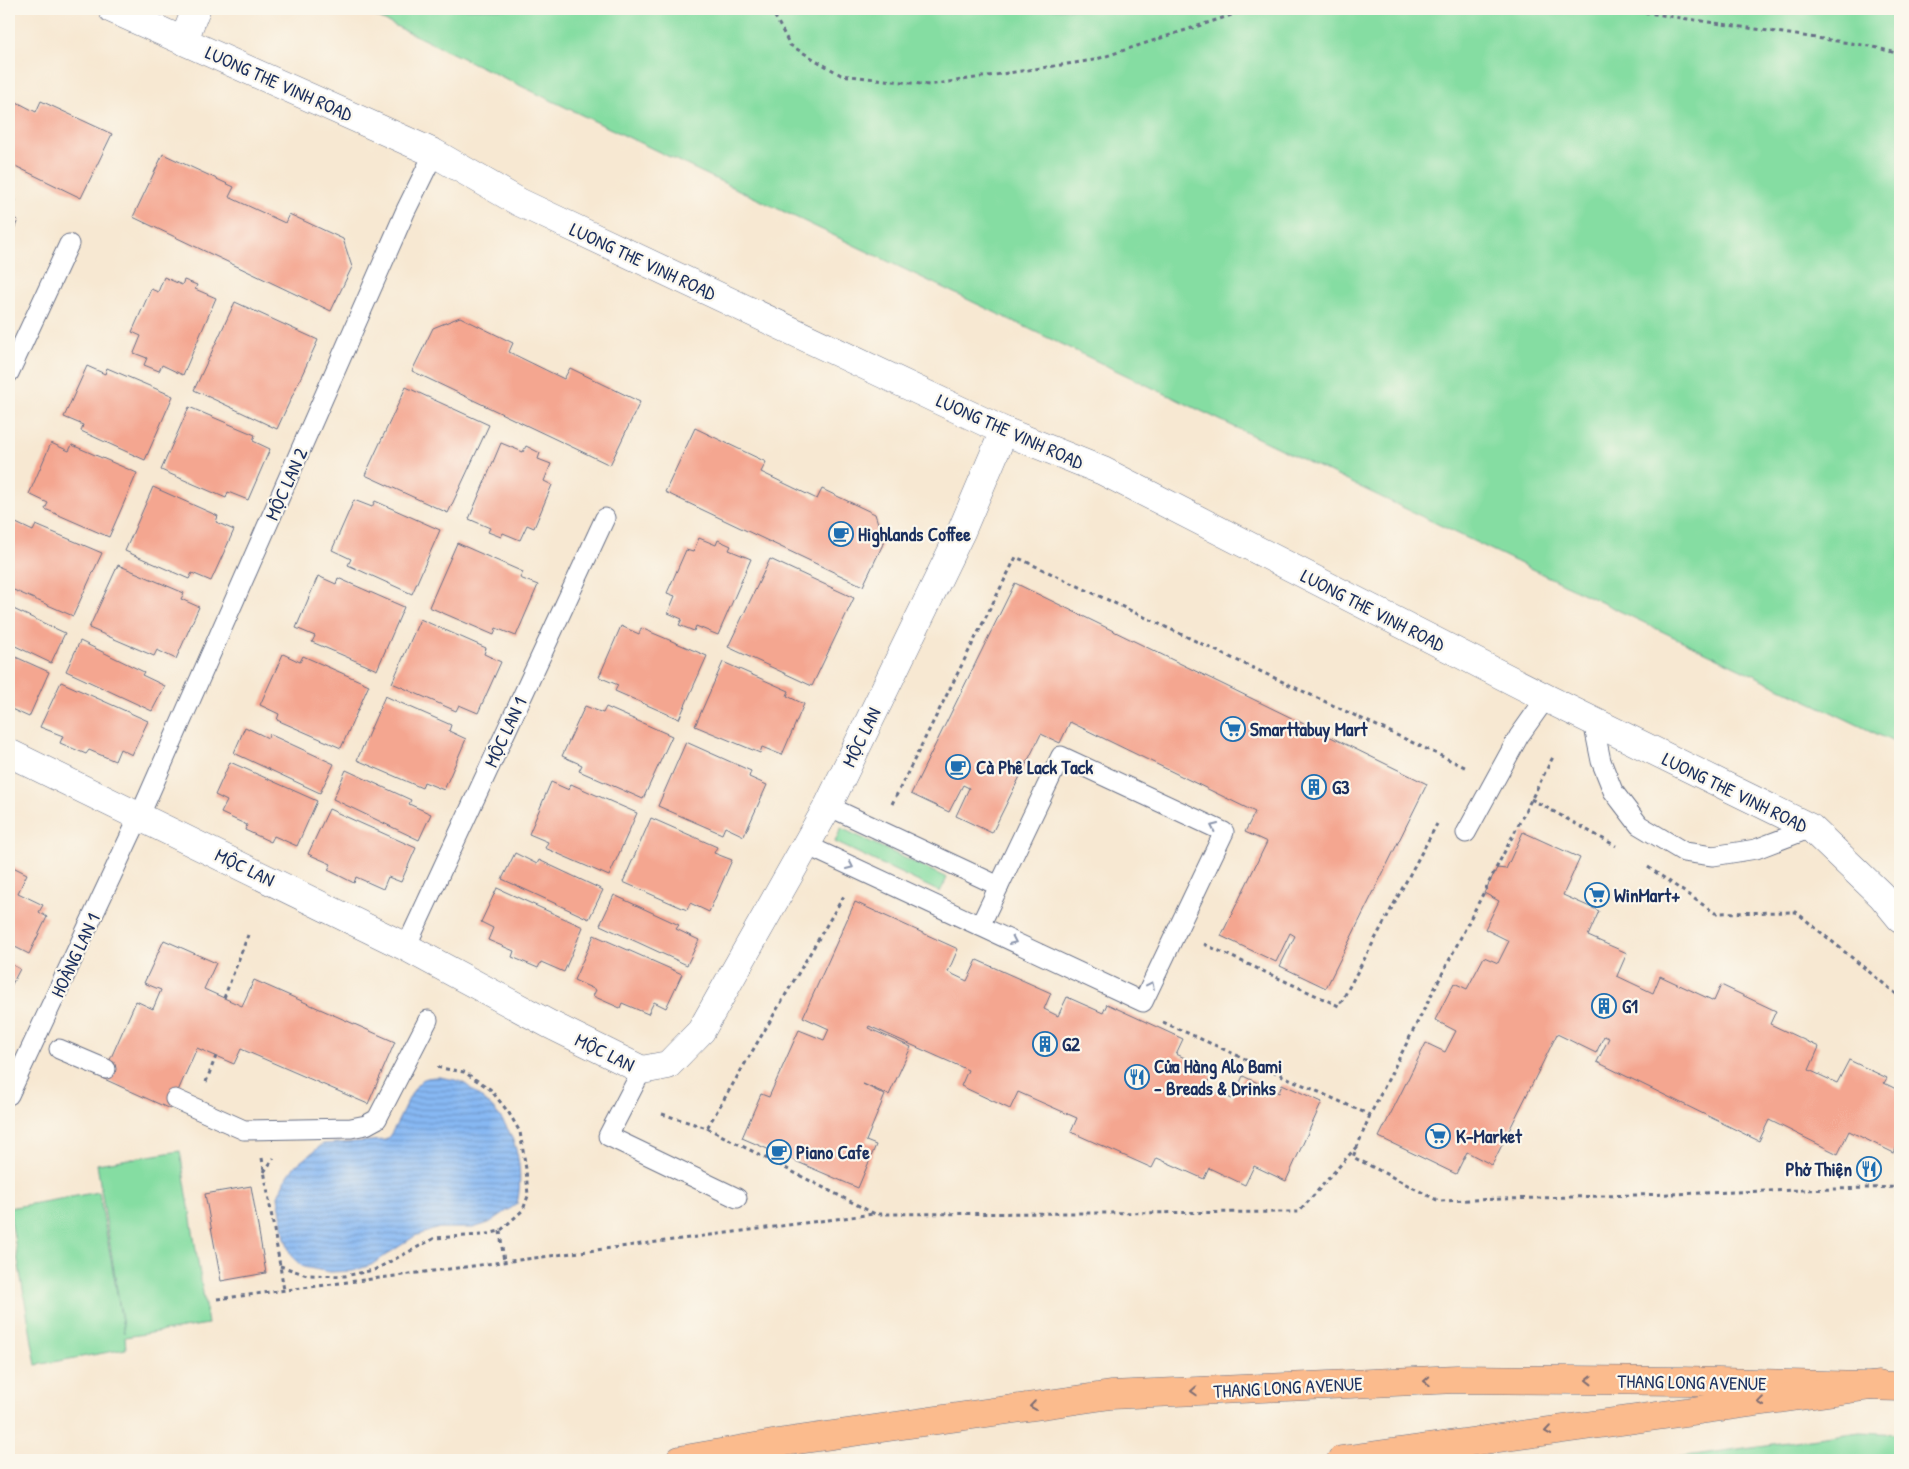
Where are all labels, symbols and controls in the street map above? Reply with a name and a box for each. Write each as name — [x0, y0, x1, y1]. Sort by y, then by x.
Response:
street label: LUONG THE VINH ROAD — [201, 39, 357, 127]
street label: LUONG THE VINH ROAD — [566, 216, 720, 306]
street label: LUONG THE VINH ROAD — [932, 387, 1088, 475]
street label: MỘC LAN 2 — [259, 444, 313, 524]
cafe icon: Highlands Coffee — [828, 521, 854, 547]
place label: Highlands Coffee — [858, 521, 971, 548]
street label: LUONG THE VINH ROAD — [1297, 562, 1449, 658]
street label: MỘC LAN 1 — [478, 693, 533, 771]
street label: MỘC LAN — [835, 703, 887, 771]
supermarket icon: Smarttabuy Mart — [1220, 716, 1246, 742]
place label: Smarttabuy Mart — [1250, 716, 1369, 743]
street label: LUONG THE VINH ROAD — [1658, 746, 1812, 838]
cafe icon: Cà Phê Lack Tack — [945, 754, 971, 780]
place label: Cà Phê Lack Tack — [976, 754, 1093, 780]
building icon: G3 — [1301, 774, 1327, 800]
place label: G3 — [1332, 774, 1350, 800]
one-way arrow — [1210, 823, 1219, 833]
street label: MỘC LAN — [211, 841, 279, 893]
one-way arrow — [845, 859, 854, 870]
supermarket icon: WinMart+ — [1584, 882, 1610, 908]
place label: WinMart+ — [1614, 882, 1680, 908]
street label: HOÀNG LAN 1 — [44, 909, 106, 1001]
one-way arrow — [1008, 935, 1017, 945]
one-way arrow — [1145, 981, 1156, 990]
building icon: G1 — [1591, 993, 1617, 1019]
place label: G1 — [1622, 993, 1638, 1019]
street label: MỘC LAN — [571, 1026, 639, 1078]
building icon: G2 — [1032, 1031, 1058, 1057]
place label: G2 — [1062, 1031, 1080, 1057]
place label: Cửa Hàng Alo Bami - Breads & Drinks — [1154, 1053, 1282, 1101]
restaurant icon: Cửa Hàng Alo Bami - Breads & Drinks — [1124, 1064, 1150, 1090]
supermarket icon: K-Market — [1425, 1123, 1451, 1149]
place label: K-Market — [1456, 1123, 1523, 1149]
cafe icon: Piano Cafe — [766, 1139, 792, 1165]
place label: Piano Cafe — [796, 1139, 870, 1165]
place label: Phở Thiện — [1786, 1156, 1852, 1182]
restaurant icon: Phở Thiện — [1856, 1156, 1882, 1182]
street label: THANG LONG AVENUE — [1617, 1368, 1767, 1396]
street label: THANG LONG AVENUE — [1213, 1370, 1364, 1404]
one-way arrow — [1422, 1375, 1430, 1386]
one-way arrow — [1585, 1375, 1592, 1385]
one-way arrow — [1190, 1386, 1198, 1397]
one-way arrow — [1756, 1396, 1764, 1407]
one-way arrow — [1028, 1401, 1037, 1411]
one-way arrow — [1543, 1426, 1552, 1436]

